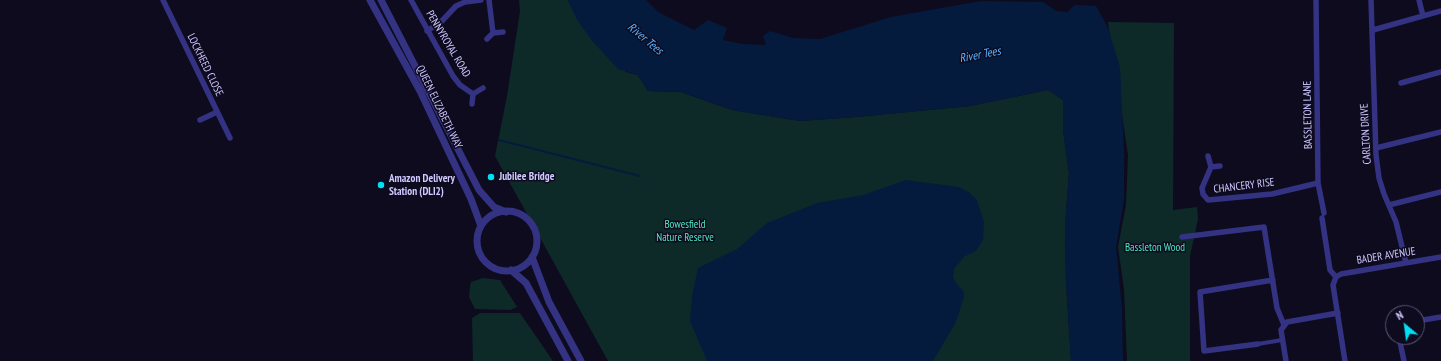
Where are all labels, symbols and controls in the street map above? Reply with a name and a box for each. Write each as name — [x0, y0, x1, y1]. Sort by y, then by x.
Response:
street label: PENNYROYAL ROAD — [423, 8, 473, 80]
water label: River Tees — [624, 20, 666, 58]
street label: LOCKHEED CLOSE — [184, 31, 226, 99]
water label: River Tees — [958, 44, 1002, 66]
street label: QUEEN ELIZABETH WAY — [413, 63, 465, 151]
street label: BASSLETON LANE — [1301, 81, 1315, 149]
street label: CARLTON DRIVE — [1358, 103, 1374, 165]
place label: Jubilee Bridge — [499, 170, 554, 184]
place label: Amazon Delivery Station (DLI2) — [389, 172, 455, 198]
marker: Jubilee Bridge — [486, 172, 496, 182]
street label: CHANCERY RISE — [1213, 176, 1275, 196]
marker: Amazon Delivery Station (DLI2) — [376, 180, 386, 190]
park label: Bowesfield Nature Reserve — [656, 218, 714, 244]
park label: Bassleton Wood — [1125, 241, 1185, 255]
street label: BADER AVENUE — [1356, 245, 1416, 267]
north arrow — [1385, 305, 1425, 345]
text: N — [1394, 308, 1406, 323]

